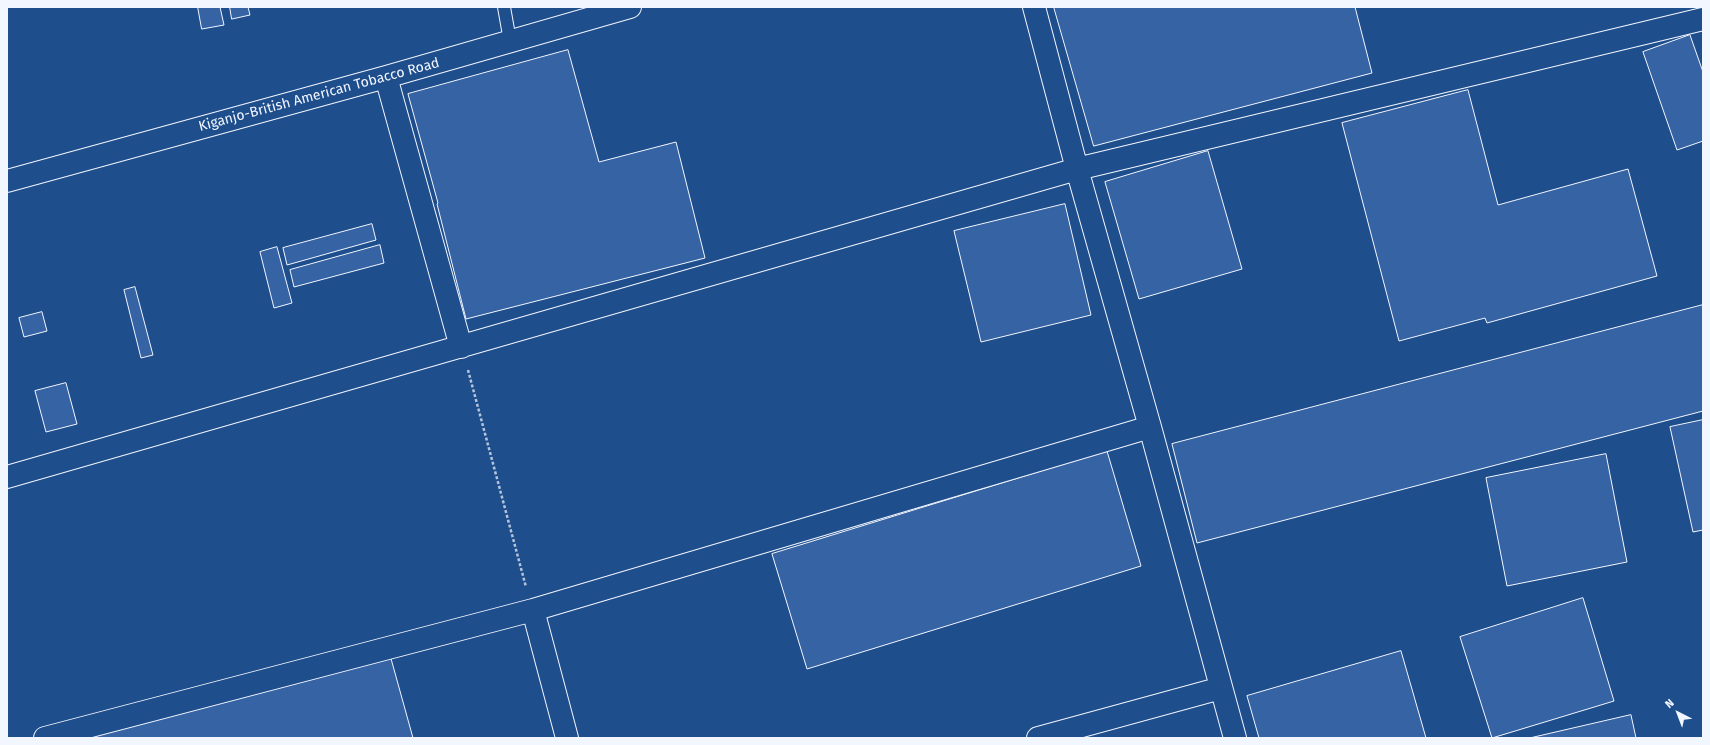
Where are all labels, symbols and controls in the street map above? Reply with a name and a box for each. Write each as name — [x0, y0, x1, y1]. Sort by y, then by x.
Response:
street label: Kiganjo-British American Tobacco Road — [197, 55, 441, 135]
north arrow — [1658, 693, 1698, 733]
text: N — [1663, 696, 1677, 711]

